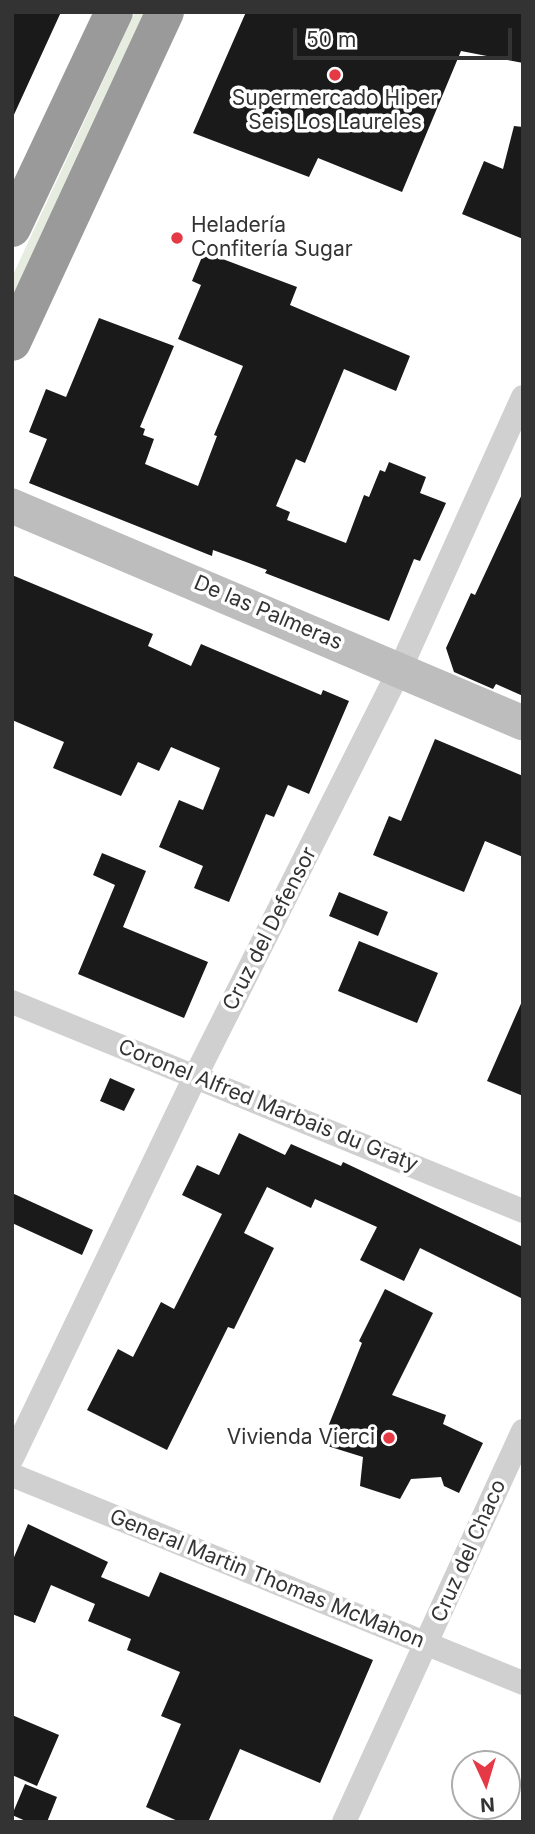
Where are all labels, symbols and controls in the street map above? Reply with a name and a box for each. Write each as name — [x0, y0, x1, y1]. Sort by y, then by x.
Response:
scale bar — [297, 14, 516, 58]
text: 50 m — [306, 27, 356, 52]
marker: Supermercado Hiper Seis Los Laureles — [327, 67, 343, 83]
place label: Supermercado Hiper Seis Los Laureles — [232, 86, 438, 136]
place label: Heladería Confitería Sugar — [191, 213, 353, 263]
marker: Heladería Confitería Sugar — [169, 230, 185, 246]
street label: De las Palmeras — [190, 570, 346, 656]
street label: Cruz del Defensor — [218, 843, 322, 1015]
street label: Coronel Alfred Marbais du Graty — [114, 1034, 422, 1178]
place label: Vivienda Vierci — [227, 1425, 375, 1451]
marker: Vivienda Vierci — [381, 1430, 397, 1446]
street label: Cruz del Chaco — [426, 1476, 512, 1626]
street label: General Martin Thomas McMahon — [106, 1504, 428, 1654]
north arrow — [451, 1750, 521, 1820]
text: N — [479, 1792, 495, 1816]

